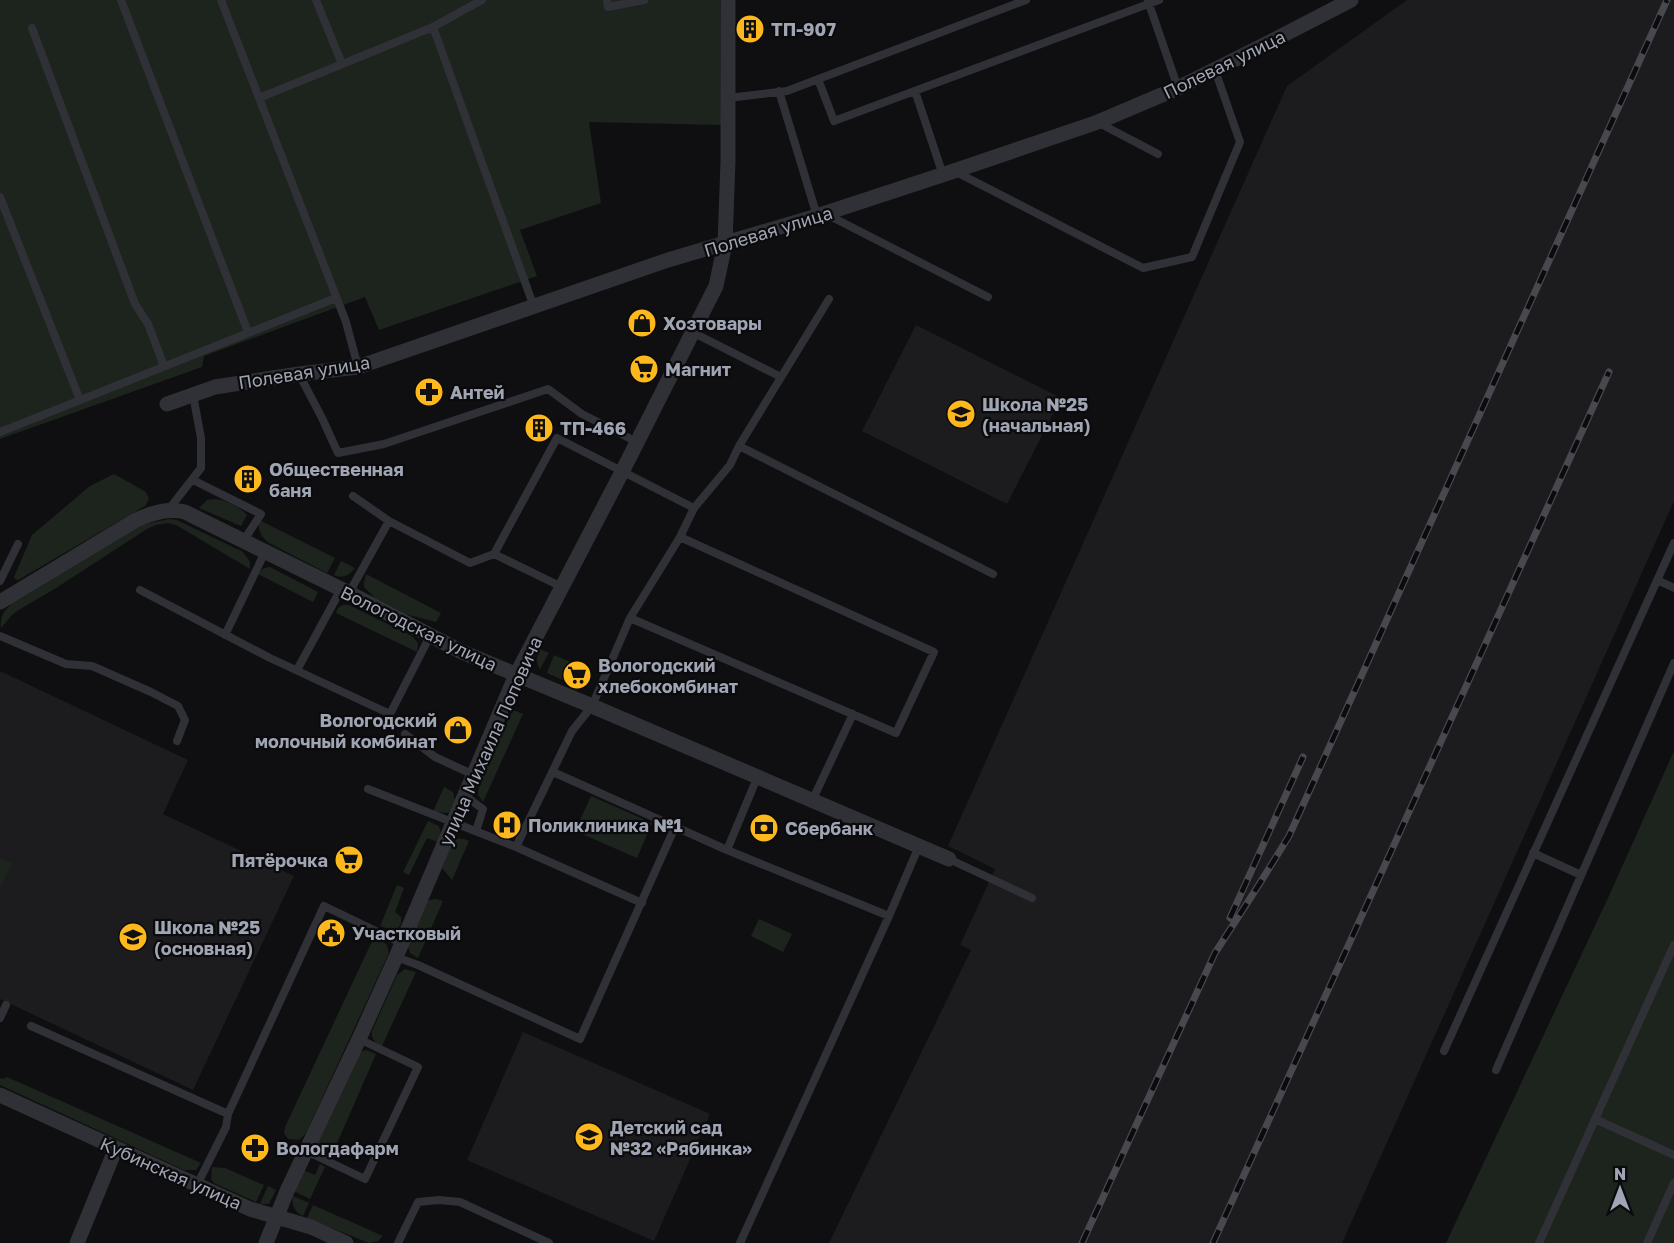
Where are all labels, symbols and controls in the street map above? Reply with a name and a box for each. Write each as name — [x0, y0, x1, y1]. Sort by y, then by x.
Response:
building icon: ТП-907 — [734, 13, 766, 45]
place label: ТП-907 — [771, 18, 836, 40]
street label: Полевая улица — [1159, 25, 1289, 103]
street label: Полевая улица — [701, 201, 835, 261]
shop icon: Хозтовары — [626, 307, 658, 339]
place label: Хозтовары — [663, 312, 762, 334]
street label: Полевая улица — [237, 351, 371, 393]
supermarket icon: Магнит — [628, 353, 660, 385]
place label: Магнит — [665, 358, 731, 380]
pharmacy icon: Антей — [413, 376, 445, 408]
place label: Антей — [450, 381, 505, 403]
place label: Школа №25 (начальная) — [982, 393, 1091, 436]
school or university icon: Школа №25 (начальная) — [945, 398, 977, 430]
building icon: ТП-466 — [523, 412, 555, 444]
place label: ТП-466 — [560, 417, 626, 439]
place label: Общественная баня — [269, 458, 404, 501]
building icon: Общественная баня — [232, 463, 264, 495]
street label: Вологодская улица — [337, 581, 501, 675]
street label: улица Михаила Поповича — [434, 633, 546, 849]
place label: Вологодский хлебокомбинат — [598, 654, 738, 697]
supermarket icon: Вологодский хлебокомбинат — [561, 659, 593, 691]
place label: Вологодский молочный комбинат — [255, 709, 437, 752]
shop icon: Вологодский молочный комбинат — [442, 714, 474, 746]
hospital icon: Поликлиника №1 — [491, 809, 523, 841]
bank icon: Сбербанк — [748, 812, 780, 844]
place label: Поликлиника №1 — [528, 814, 683, 836]
place label: Сбербанк — [785, 817, 874, 839]
supermarket icon: Пятёрочка — [333, 844, 365, 876]
place label: Пятёрочка — [231, 849, 328, 871]
place label: Школа №25 (основная) — [154, 916, 260, 959]
public building icon: Участковый — [315, 917, 347, 949]
school or university icon: Школа №25 (основная) — [117, 921, 149, 953]
place label: Участковый — [352, 922, 461, 944]
place label: Детский сад №32 «Рябинка» — [610, 1116, 752, 1159]
school or university icon: Детский сад №32 «Рябинка» — [573, 1121, 605, 1153]
street label: Кубинская улица — [97, 1132, 245, 1214]
pharmacy icon: Вологдафарм — [239, 1132, 271, 1164]
place label: Вологдафарм — [276, 1137, 399, 1159]
north arrow — [1590, 1159, 1650, 1219]
text: N — [1614, 1164, 1626, 1184]

